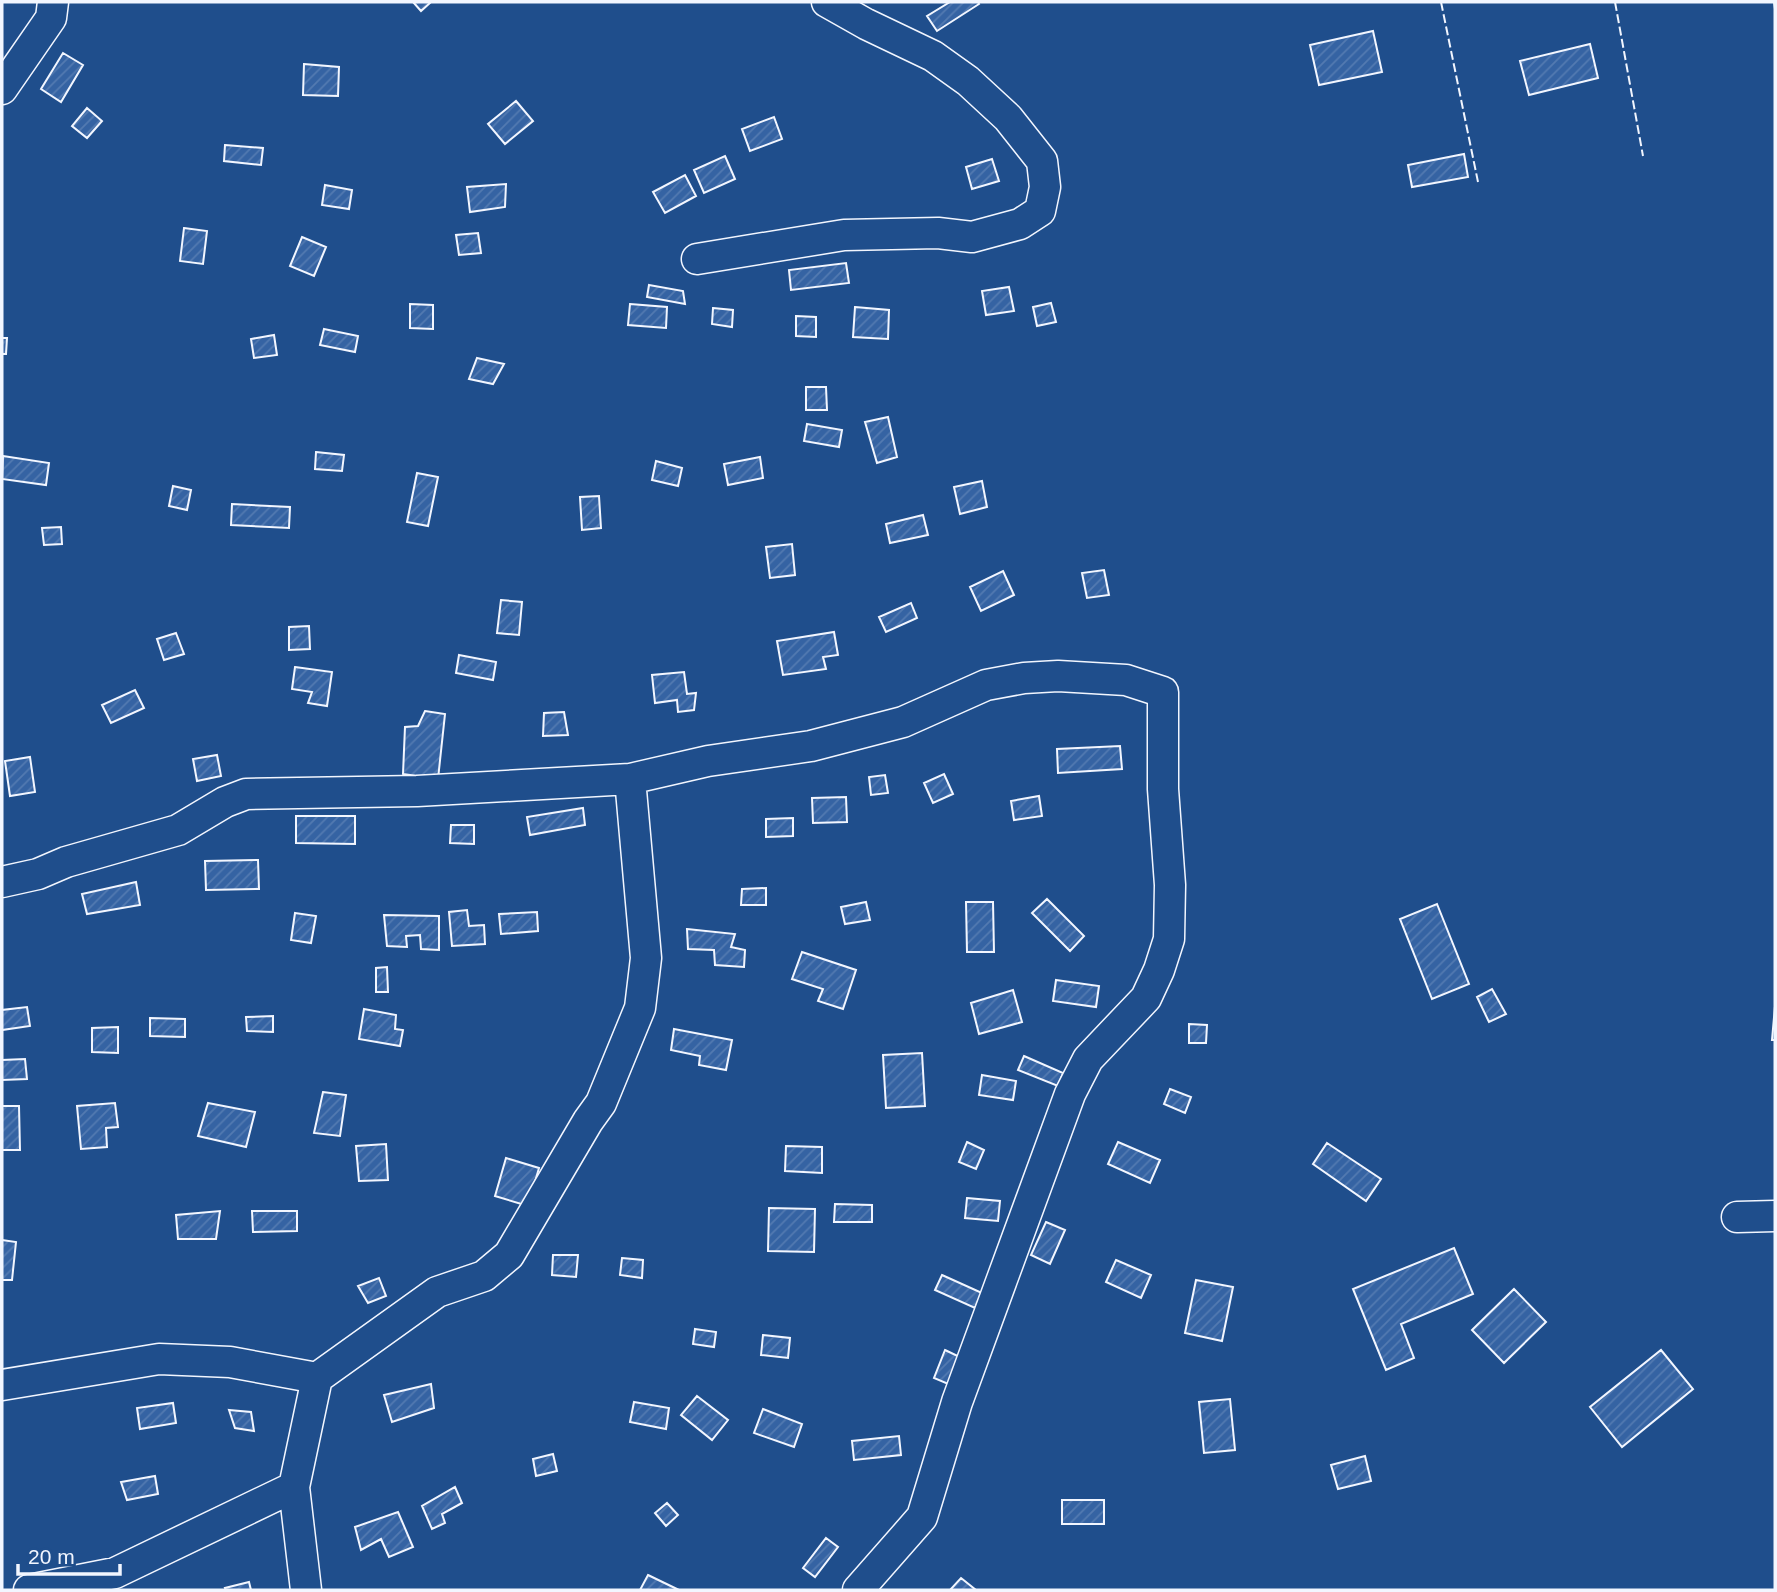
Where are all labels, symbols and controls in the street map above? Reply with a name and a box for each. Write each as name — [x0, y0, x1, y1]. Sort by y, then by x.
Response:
scale bar — [18, 1532, 119, 1576]
text: 20 m — [28, 1545, 75, 1568]

